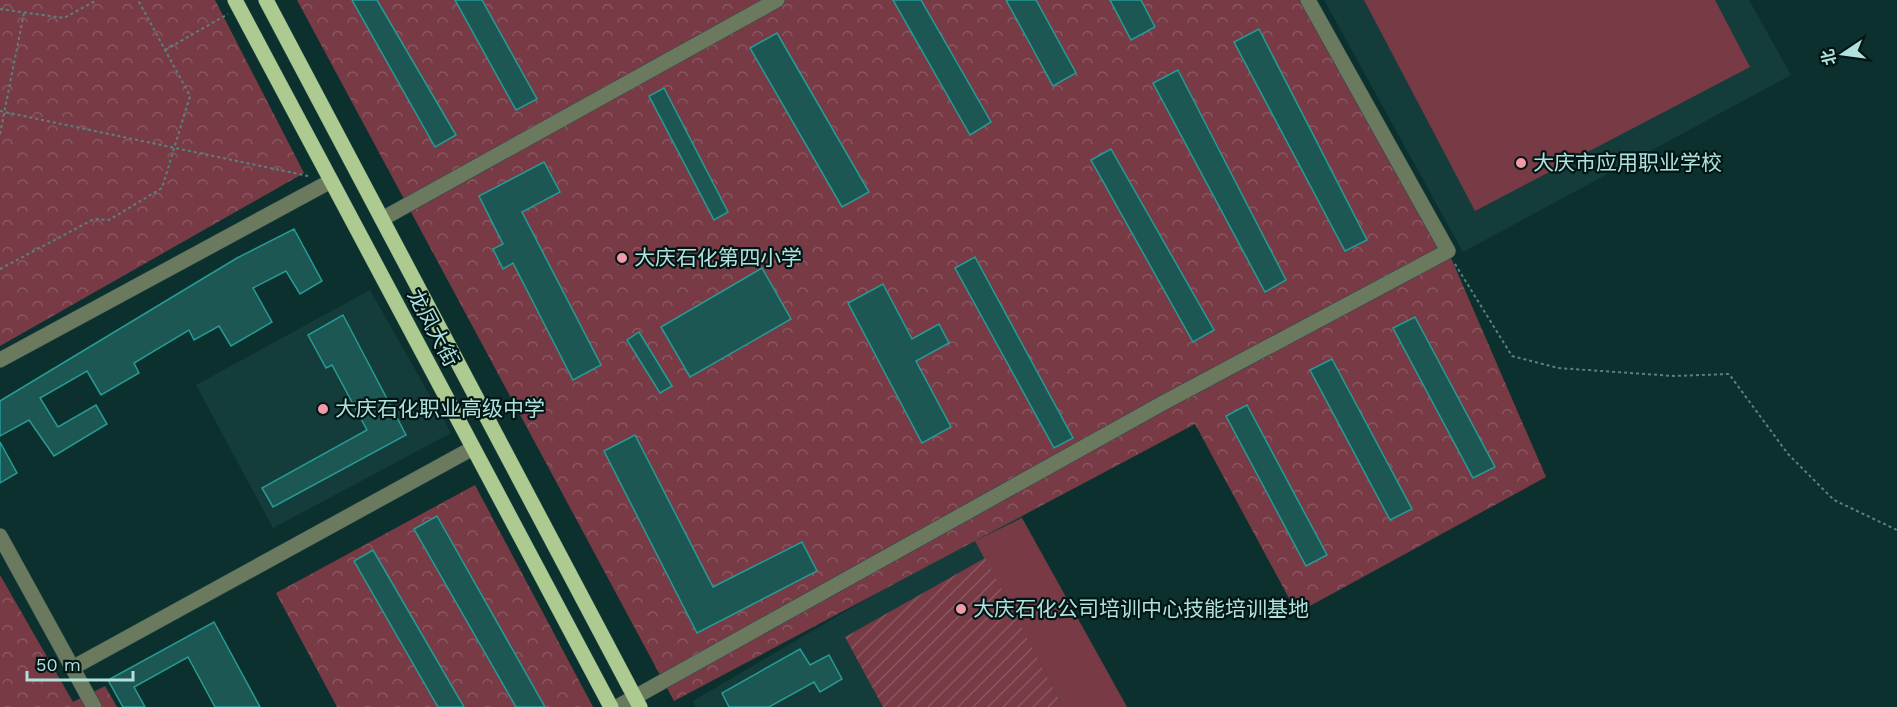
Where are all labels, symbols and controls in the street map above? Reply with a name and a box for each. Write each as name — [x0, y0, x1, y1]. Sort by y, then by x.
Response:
north arrow — [1813, 24, 1873, 84]
text: 北 — [1818, 47, 1840, 67]
place label: 大庆市应用职业学校 — [1533, 150, 1722, 175]
marker: 大庆市应用职业学校 — [1514, 156, 1528, 170]
place label: 大庆石化第四小学 — [634, 245, 802, 270]
marker: 大庆石化第四小学 — [615, 251, 629, 265]
street label: 龙凤大街 — [403, 285, 464, 371]
place label: 大庆石化职业高级中学 — [335, 396, 545, 421]
marker: 大庆石化职业高级中学 — [316, 402, 330, 416]
place label: 大庆石化公司培训中心技能培训基地 — [973, 596, 1309, 621]
marker: 大庆石化公司培训中心技能培训基地 — [954, 602, 968, 616]
scale bar — [27, 644, 134, 682]
text: 50 m — [36, 654, 81, 675]

